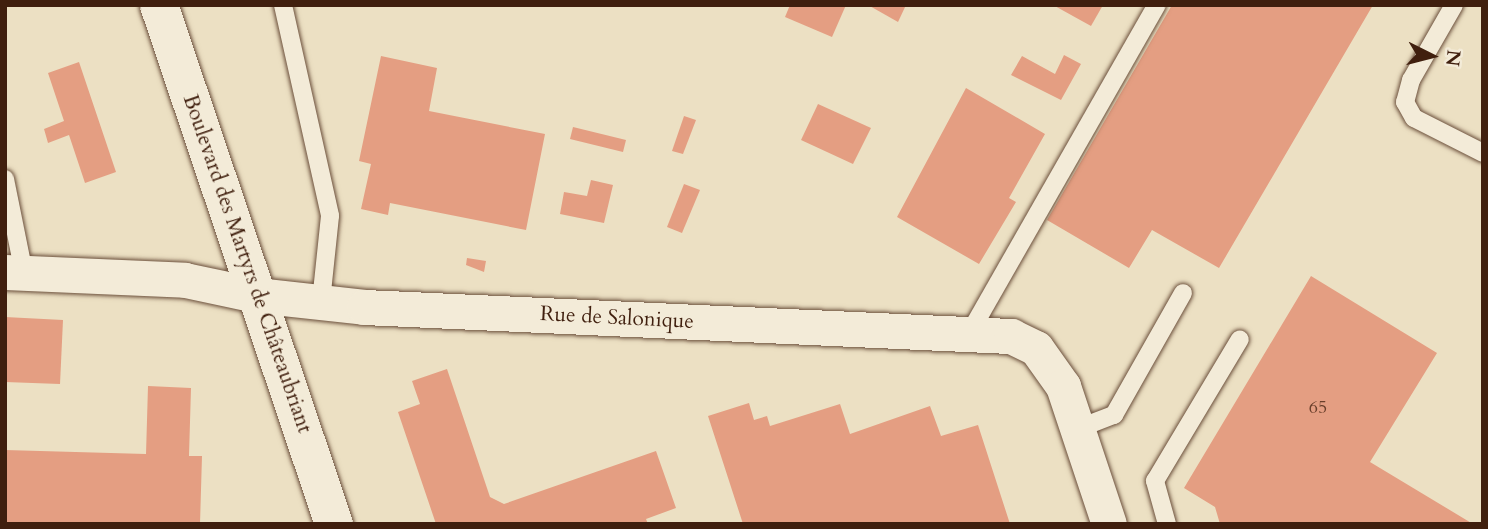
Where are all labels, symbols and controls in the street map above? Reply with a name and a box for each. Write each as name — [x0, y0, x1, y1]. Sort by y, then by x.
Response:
north arrow — [1397, 21, 1467, 91]
text: N — [1439, 49, 1467, 68]
street label: Boulevard des Martyrs de Châteaubriant — [177, 91, 317, 437]
street label: Rue de Salonique — [539, 301, 695, 335]
house number: 65 — [1309, 397, 1327, 419]

